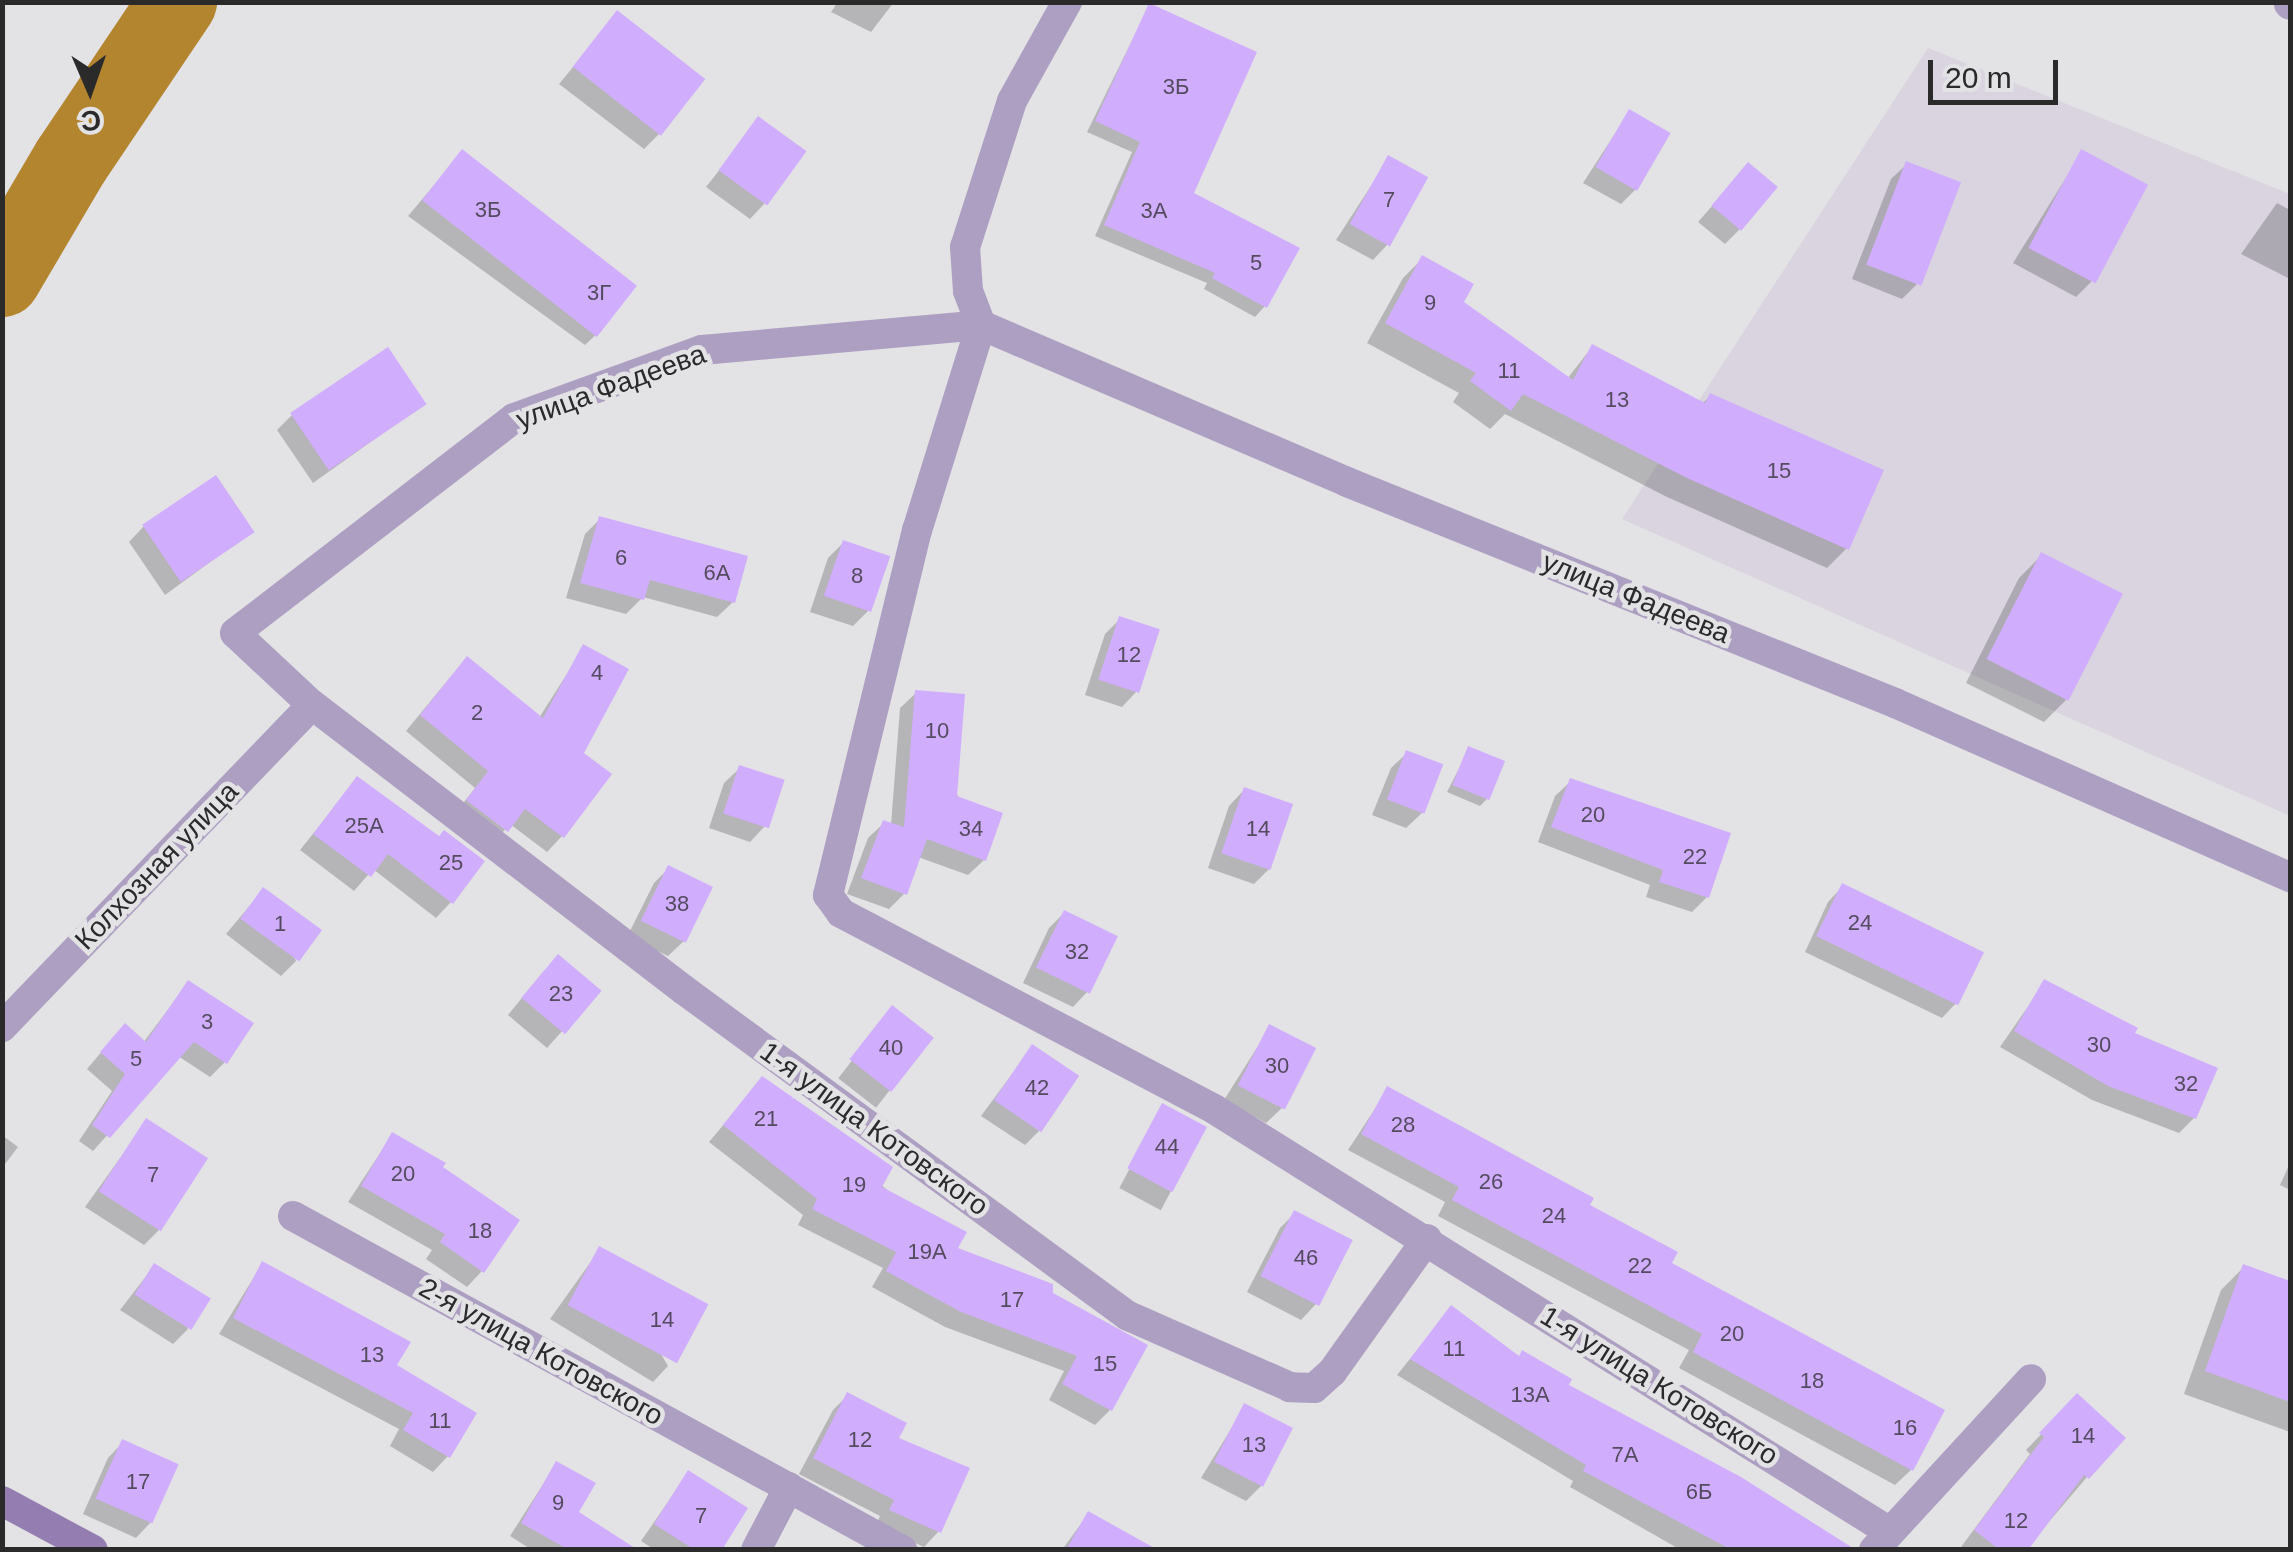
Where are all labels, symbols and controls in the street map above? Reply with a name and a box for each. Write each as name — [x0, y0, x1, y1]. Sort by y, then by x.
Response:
north arrow — [40, 40, 140, 140]
scale bar — [1933, 40, 2063, 102]
text: 20 m — [1945, 61, 2012, 94]
house number: 3Б — [1163, 74, 1189, 100]
text: С — [80, 105, 102, 136]
house number: 7 — [1383, 187, 1395, 213]
house number: 3Б — [475, 197, 501, 223]
house number: 3А — [1141, 198, 1167, 224]
house number: 5 — [1250, 250, 1262, 276]
house number: 3Г — [587, 280, 611, 306]
house number: 9 — [1424, 290, 1436, 316]
street label: улица Фадеева — [512, 337, 710, 437]
house number: 11 — [1498, 358, 1520, 384]
house number: 13 — [1605, 387, 1629, 413]
house number: 15 — [1767, 458, 1791, 484]
house number: 6 — [615, 545, 627, 571]
street label: улица Фадеева — [1537, 545, 1735, 651]
house number: 6А — [704, 560, 730, 586]
house number: 8 — [851, 563, 863, 589]
house number: 12 — [1117, 642, 1141, 668]
house number: 4 — [591, 660, 603, 686]
house number: 2 — [471, 700, 483, 726]
house number: 10 — [925, 718, 949, 744]
street label: Колхозная улица — [68, 775, 246, 957]
house number: 20 — [1581, 802, 1605, 828]
house number: 25А — [344, 813, 384, 839]
house number: 34 — [959, 816, 983, 842]
house number: 14 — [1246, 816, 1270, 842]
house number: 22 — [1683, 844, 1707, 870]
house number: 25 — [439, 850, 463, 876]
house number: 38 — [665, 891, 689, 917]
house number: 24 — [1848, 910, 1872, 936]
house number: 1 — [274, 911, 286, 937]
house number: 32 — [1065, 939, 1089, 965]
house number: 23 — [549, 981, 573, 1007]
house number: 3 — [201, 1009, 213, 1035]
house number: 30 — [2087, 1032, 2111, 1058]
street label: 1-я улица Котовского — [753, 1035, 995, 1223]
house number: 40 — [879, 1035, 903, 1061]
house number: 5 — [130, 1046, 142, 1072]
house number: 30 — [1265, 1053, 1289, 1079]
house number: 32 — [2174, 1071, 2198, 1097]
house number: 42 — [1025, 1075, 1049, 1101]
house number: 21 — [754, 1106, 778, 1132]
house number: 28 — [1391, 1112, 1415, 1138]
house number: 44 — [1155, 1134, 1179, 1160]
house number: 20 — [391, 1161, 415, 1187]
house number: 7 — [147, 1162, 159, 1188]
house number: 26 — [1479, 1169, 1503, 1195]
house number: 19 — [842, 1172, 866, 1198]
house number: 24 — [1542, 1203, 1566, 1229]
house number: 18 — [468, 1218, 492, 1244]
house number: 19А — [907, 1239, 947, 1265]
house number: 46 — [1294, 1245, 1318, 1271]
house number: 22 — [1628, 1253, 1652, 1279]
street label: 2-я улица Котовского — [413, 1271, 669, 1433]
house number: 17 — [1000, 1287, 1024, 1313]
street label: 1-я улица Котовского — [1534, 1299, 1784, 1473]
house number: 14 — [650, 1307, 674, 1333]
house number: 20 — [1720, 1321, 1744, 1347]
house number: 11 — [1443, 1336, 1465, 1362]
house number: 13 — [360, 1342, 384, 1368]
house number: 15 — [1093, 1351, 1117, 1377]
house number: 18 — [1800, 1368, 1824, 1394]
house number: 13А — [1510, 1382, 1550, 1408]
house number: 11 — [429, 1408, 451, 1434]
house number: 16 — [1893, 1415, 1917, 1441]
house number: 14 — [2071, 1423, 2095, 1449]
house number: 12 — [848, 1427, 872, 1453]
house number: 13 — [1242, 1432, 1266, 1458]
house number: 7А — [1612, 1442, 1638, 1468]
house number: 17 — [126, 1469, 150, 1495]
house number: 6Б — [1686, 1479, 1712, 1505]
house number: 9 — [552, 1490, 564, 1516]
house number: 7 — [695, 1503, 707, 1529]
house number: 12 — [2004, 1508, 2028, 1534]

